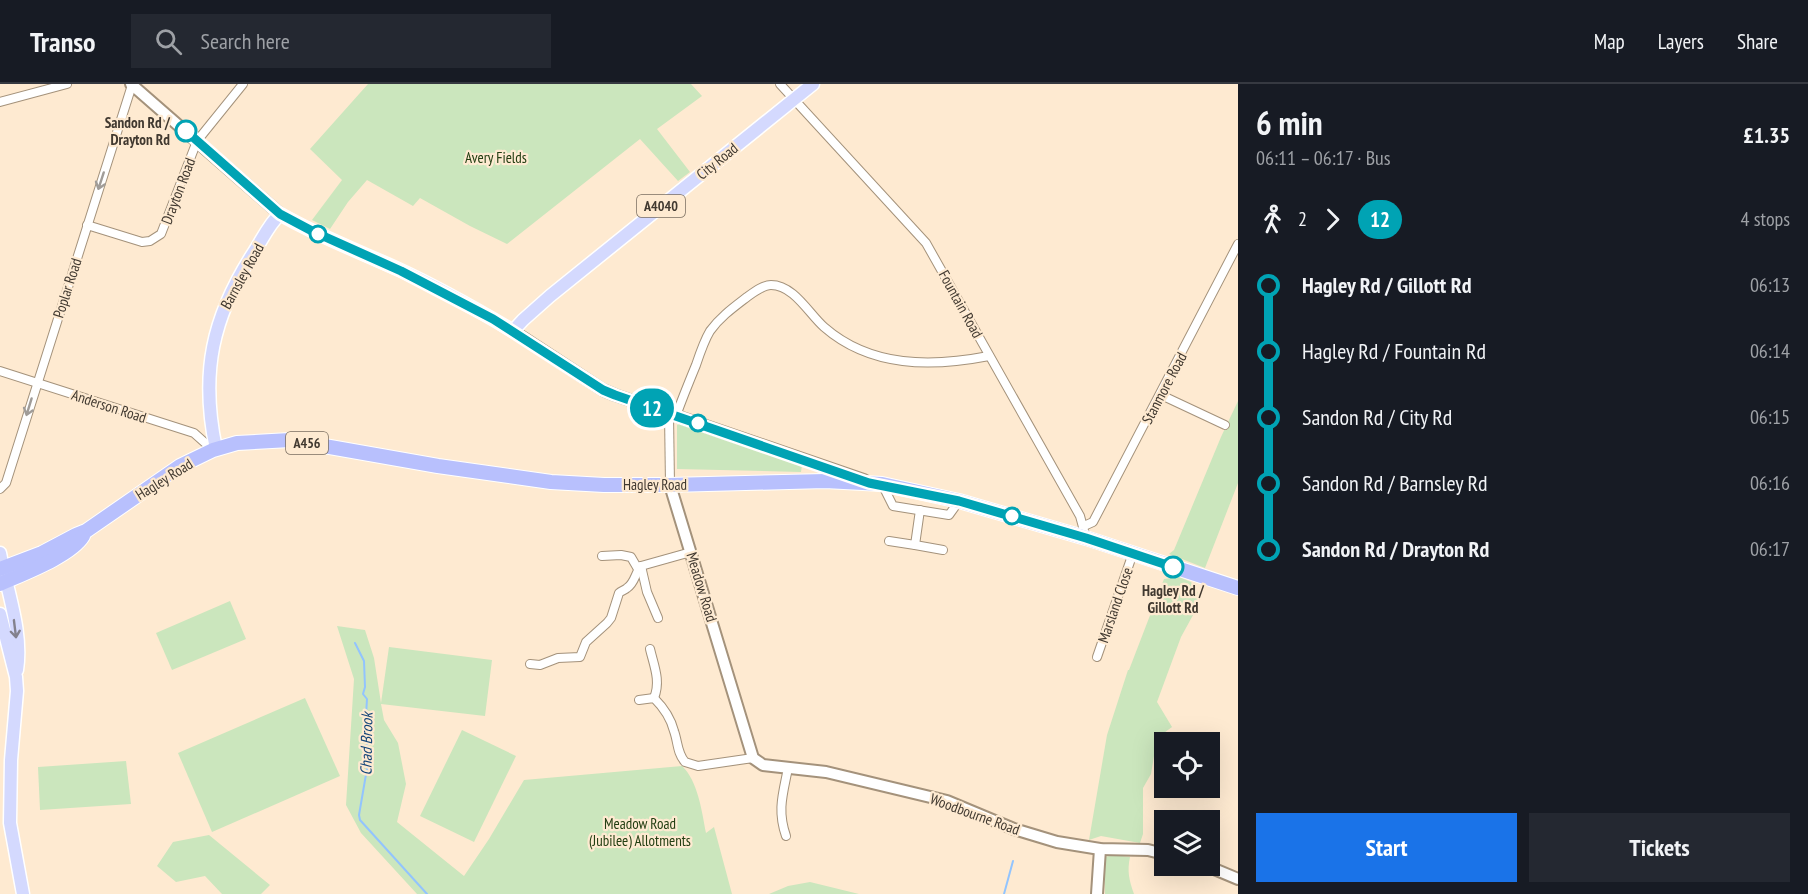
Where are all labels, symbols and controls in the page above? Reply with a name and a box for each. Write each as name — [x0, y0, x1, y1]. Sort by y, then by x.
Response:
search box — [131, 14, 551, 68]
text: Transo — [30, 23, 95, 60]
icon: search — [152, 25, 185, 58]
text: Search here — [200, 27, 290, 55]
text: Map — [1594, 28, 1625, 55]
text: Layers — [1658, 28, 1704, 55]
text: Share — [1737, 28, 1778, 55]
text: 6 min — [1256, 101, 1323, 144]
place label: Sandon Rd / Drayton Rd — [105, 113, 171, 149]
marker: Sandon Rd / Drayton Rd — [175, 120, 197, 142]
text: £1.35 — [1743, 121, 1790, 149]
street label: City Road — [692, 138, 742, 184]
text: 06:11 – 06:17 · Bus — [1256, 145, 1391, 171]
park label: Avery Fields — [465, 148, 527, 167]
street label: Drayton Road — [157, 155, 199, 227]
one-way arrow — [95, 171, 106, 190]
road number: A4040 — [637, 195, 685, 217]
icon: walk — [1256, 203, 1289, 236]
icon: forward — [1316, 203, 1349, 236]
text: 2 — [1298, 206, 1307, 232]
text: 12 — [1370, 206, 1390, 233]
text: 4 stops — [1741, 206, 1790, 232]
unlabelled marker — [309, 225, 327, 243]
street label: Barnsley Road — [216, 240, 268, 312]
street label: Poplar Road — [48, 256, 86, 320]
street label: Fountain Road — [935, 267, 987, 341]
text: Hagley Rd / Gillott Rd — [1302, 271, 1472, 299]
text: 06:13 — [1750, 272, 1790, 298]
text: Hagley Rd / Fountain Rd — [1302, 337, 1486, 365]
text: 06:14 — [1750, 338, 1790, 364]
street label: Stanmore Road — [1137, 349, 1191, 427]
street label: Anderson Road — [69, 385, 149, 427]
line badge: 12 — [625, 388, 679, 428]
text: 12 — [642, 395, 662, 422]
one-way arrow — [23, 397, 34, 416]
text: Sandon Rd / City Rd — [1302, 403, 1452, 431]
text: 06:15 — [1750, 404, 1790, 430]
unlabelled marker — [689, 414, 707, 432]
road number: A456 — [286, 432, 328, 454]
street label: Hagley Road — [132, 454, 196, 504]
text: Sandon Rd / Barnsley Rd — [1302, 469, 1488, 497]
text: 06:16 — [1750, 470, 1790, 496]
street label: Hagley Road — [623, 475, 687, 494]
unlabelled marker — [1003, 507, 1021, 525]
text: Sandon Rd / Drayton Rd — [1302, 535, 1489, 563]
text: 06:17 — [1750, 536, 1790, 562]
street label: Meadow Road — [682, 550, 722, 624]
marker: Hagley Rd / Gillott Rd — [1162, 556, 1184, 578]
street label: Marsland Close — [1093, 565, 1137, 645]
place label: Hagley Rd / Gillott Rd — [1142, 581, 1205, 617]
one-way arrow — [10, 618, 21, 638]
water label: Chad Brook — [355, 711, 377, 776]
map controls — [1154, 732, 1220, 876]
button: locate — [1154, 732, 1220, 798]
street label: Woodbourne Road — [928, 789, 1022, 839]
button: layers — [1154, 810, 1220, 876]
button: Start — [1256, 813, 1517, 882]
button: Tickets — [1529, 813, 1790, 882]
park label: Meadow Road (Jubilee) Allotments — [589, 814, 691, 850]

